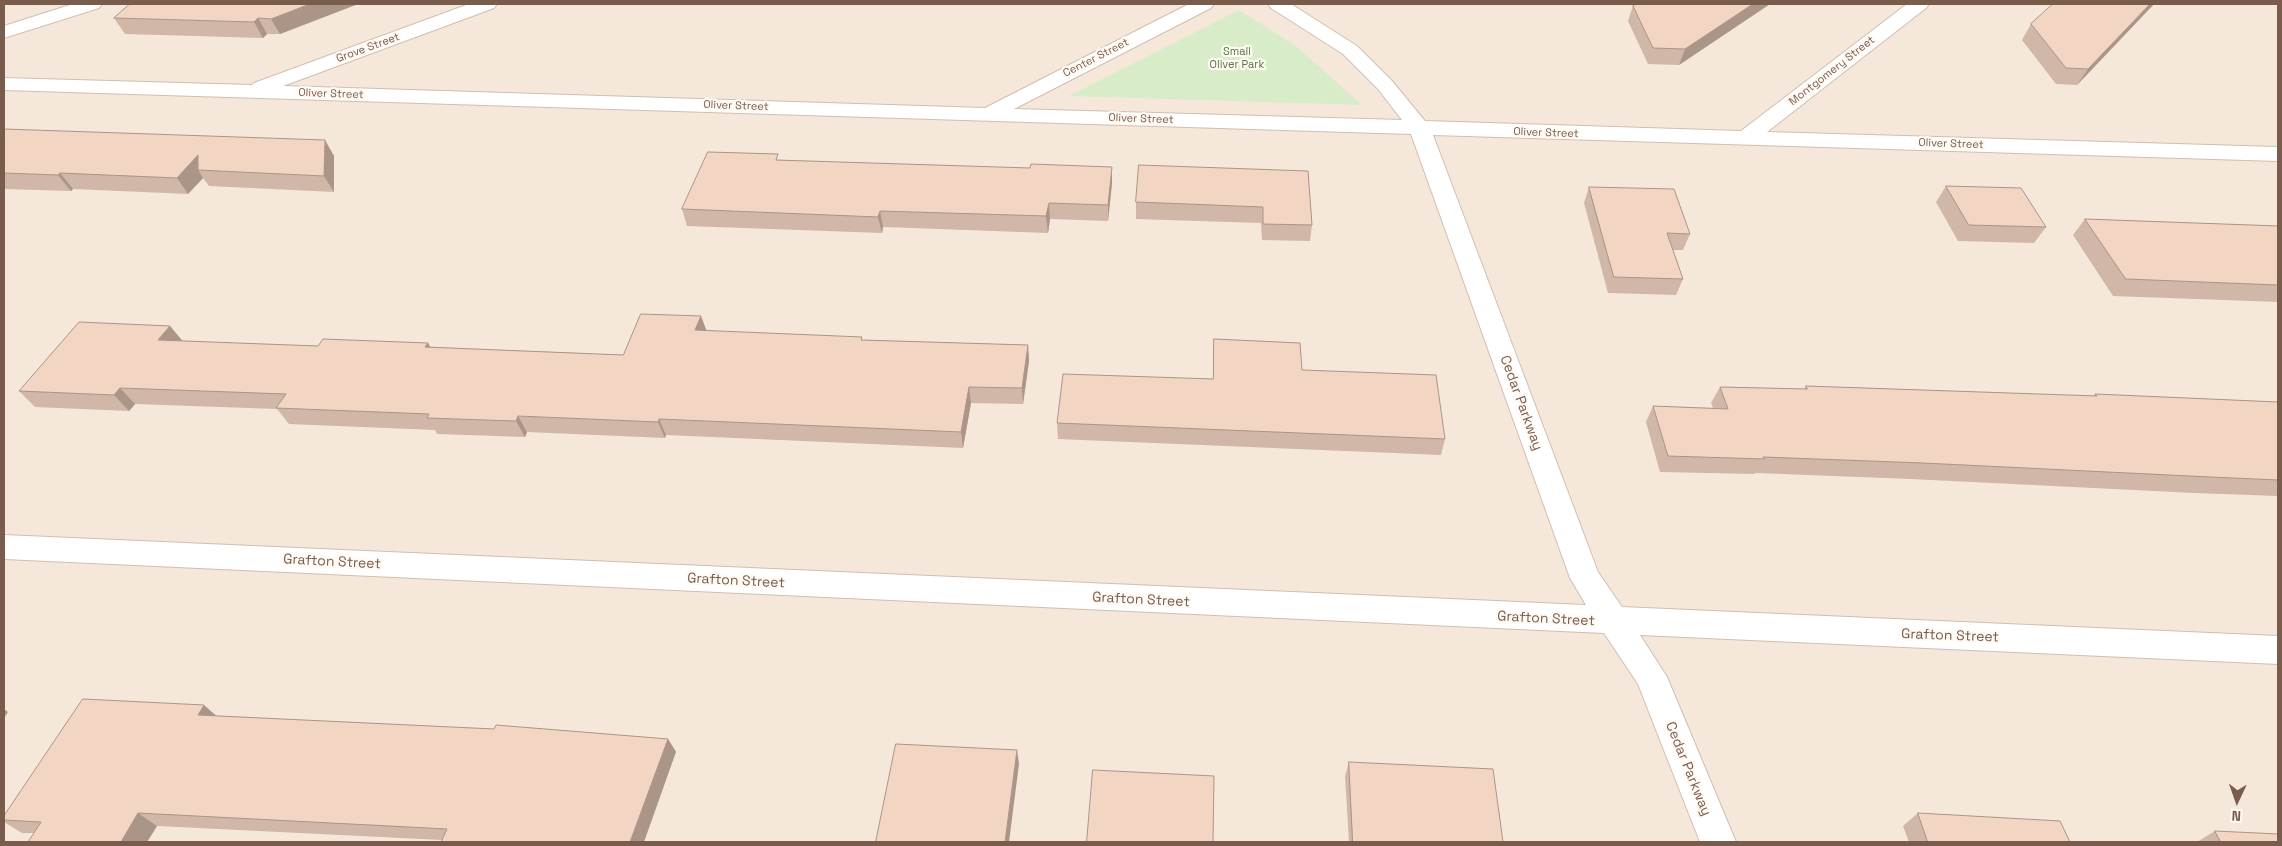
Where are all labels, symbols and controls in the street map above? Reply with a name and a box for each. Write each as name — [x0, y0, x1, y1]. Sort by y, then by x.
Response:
street label: Grove Street — [335, 30, 401, 66]
street label: Montgomery Street — [1787, 34, 1877, 108]
street label: Center Street — [1061, 36, 1131, 80]
park label: Small Oliver Park — [1210, 45, 1264, 71]
street label: Oliver Street — [298, 86, 364, 102]
street label: Oliver Street — [703, 98, 769, 114]
street label: Oliver Street — [1108, 111, 1174, 127]
street label: Oliver Street — [1513, 125, 1579, 141]
street label: Oliver Street — [1918, 136, 1984, 152]
street label: Cedar Parkway — [1496, 353, 1546, 453]
street label: Grafton Street — [283, 551, 381, 573]
street label: Grafton Street — [687, 570, 785, 592]
street label: Grafton Street — [1092, 589, 1190, 611]
street label: Grafton Street — [1497, 608, 1595, 630]
street label: Grafton Street — [1901, 626, 1999, 646]
street label: Cedar Parkway — [1662, 720, 1714, 818]
north arrow — [2212, 776, 2262, 826]
text: N — [2231, 807, 2241, 825]

